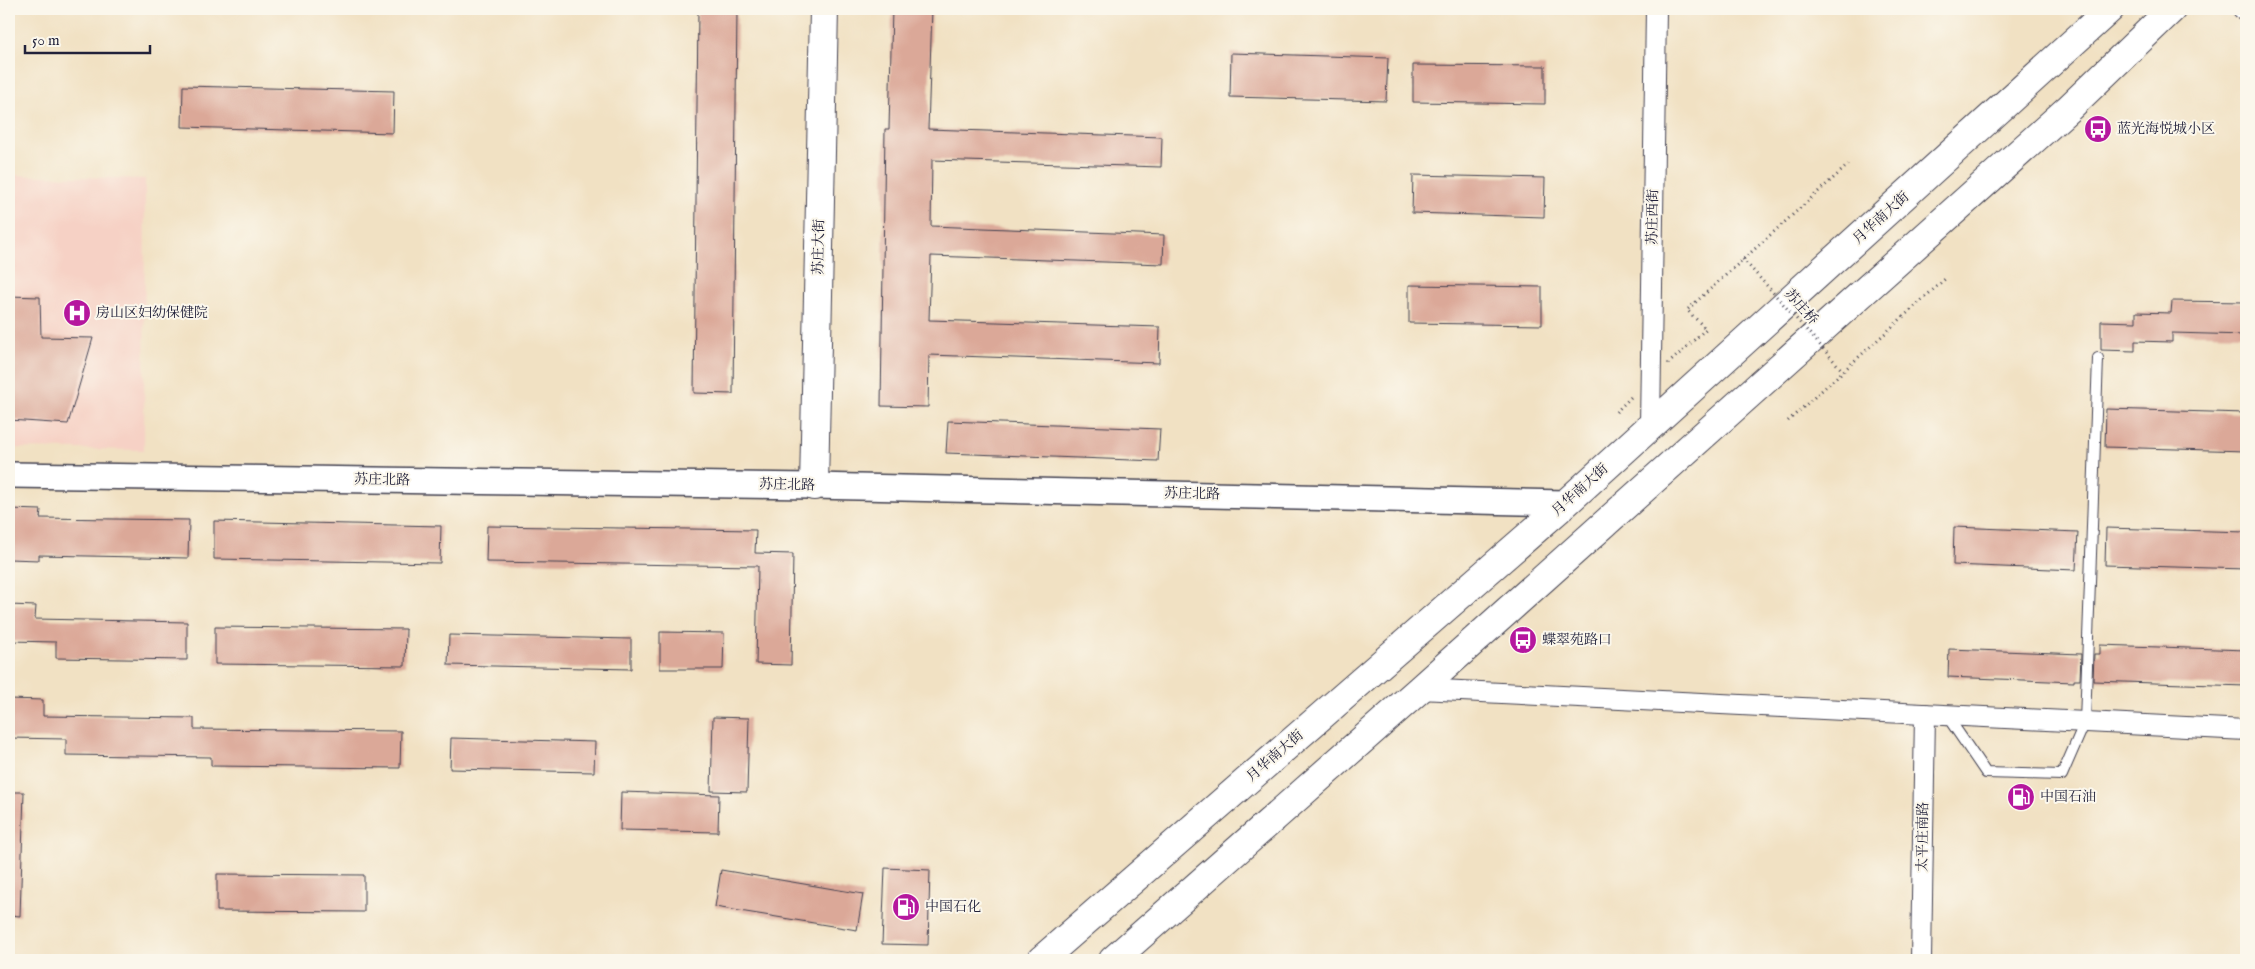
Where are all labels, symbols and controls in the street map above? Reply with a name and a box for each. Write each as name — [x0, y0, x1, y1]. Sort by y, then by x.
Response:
scale bar — [25, 22, 150, 54]
text: 50 m — [32, 31, 60, 50]
bus stop icon: 蓝光海悦城小区 — [2083, 114, 2113, 144]
place label: 蓝光海悦城小区 — [2117, 120, 2215, 138]
street label: 月华南大街 — [1849, 188, 1913, 248]
street label: 苏庄西街 — [1644, 189, 1662, 245]
street label: 苏庄大街 — [810, 219, 828, 275]
street label: 苏庄桥 — [1780, 285, 1822, 329]
hospital icon: 房山区妇幼保健院 — [62, 298, 92, 328]
place label: 房山区妇幼保健院 — [96, 304, 208, 322]
street label: 月华南大街 — [1548, 460, 1612, 520]
street label: 苏庄北路 — [354, 471, 410, 489]
street label: 苏庄北路 — [759, 476, 815, 494]
street label: 苏庄北路 — [1164, 485, 1220, 503]
bus stop icon: 蝶翠苑路口 — [1508, 625, 1538, 655]
place label: 蝶翠苑路口 — [1542, 631, 1612, 649]
street label: 月华南大街 — [1243, 726, 1307, 786]
fuel station icon: 中国石油 — [2006, 782, 2036, 812]
place label: 中国石油 — [2040, 788, 2096, 806]
street label: 太平庄南路 — [1913, 802, 1933, 872]
fuel station icon: 中国石化 — [891, 892, 921, 922]
place label: 中国石化 — [925, 898, 981, 916]

